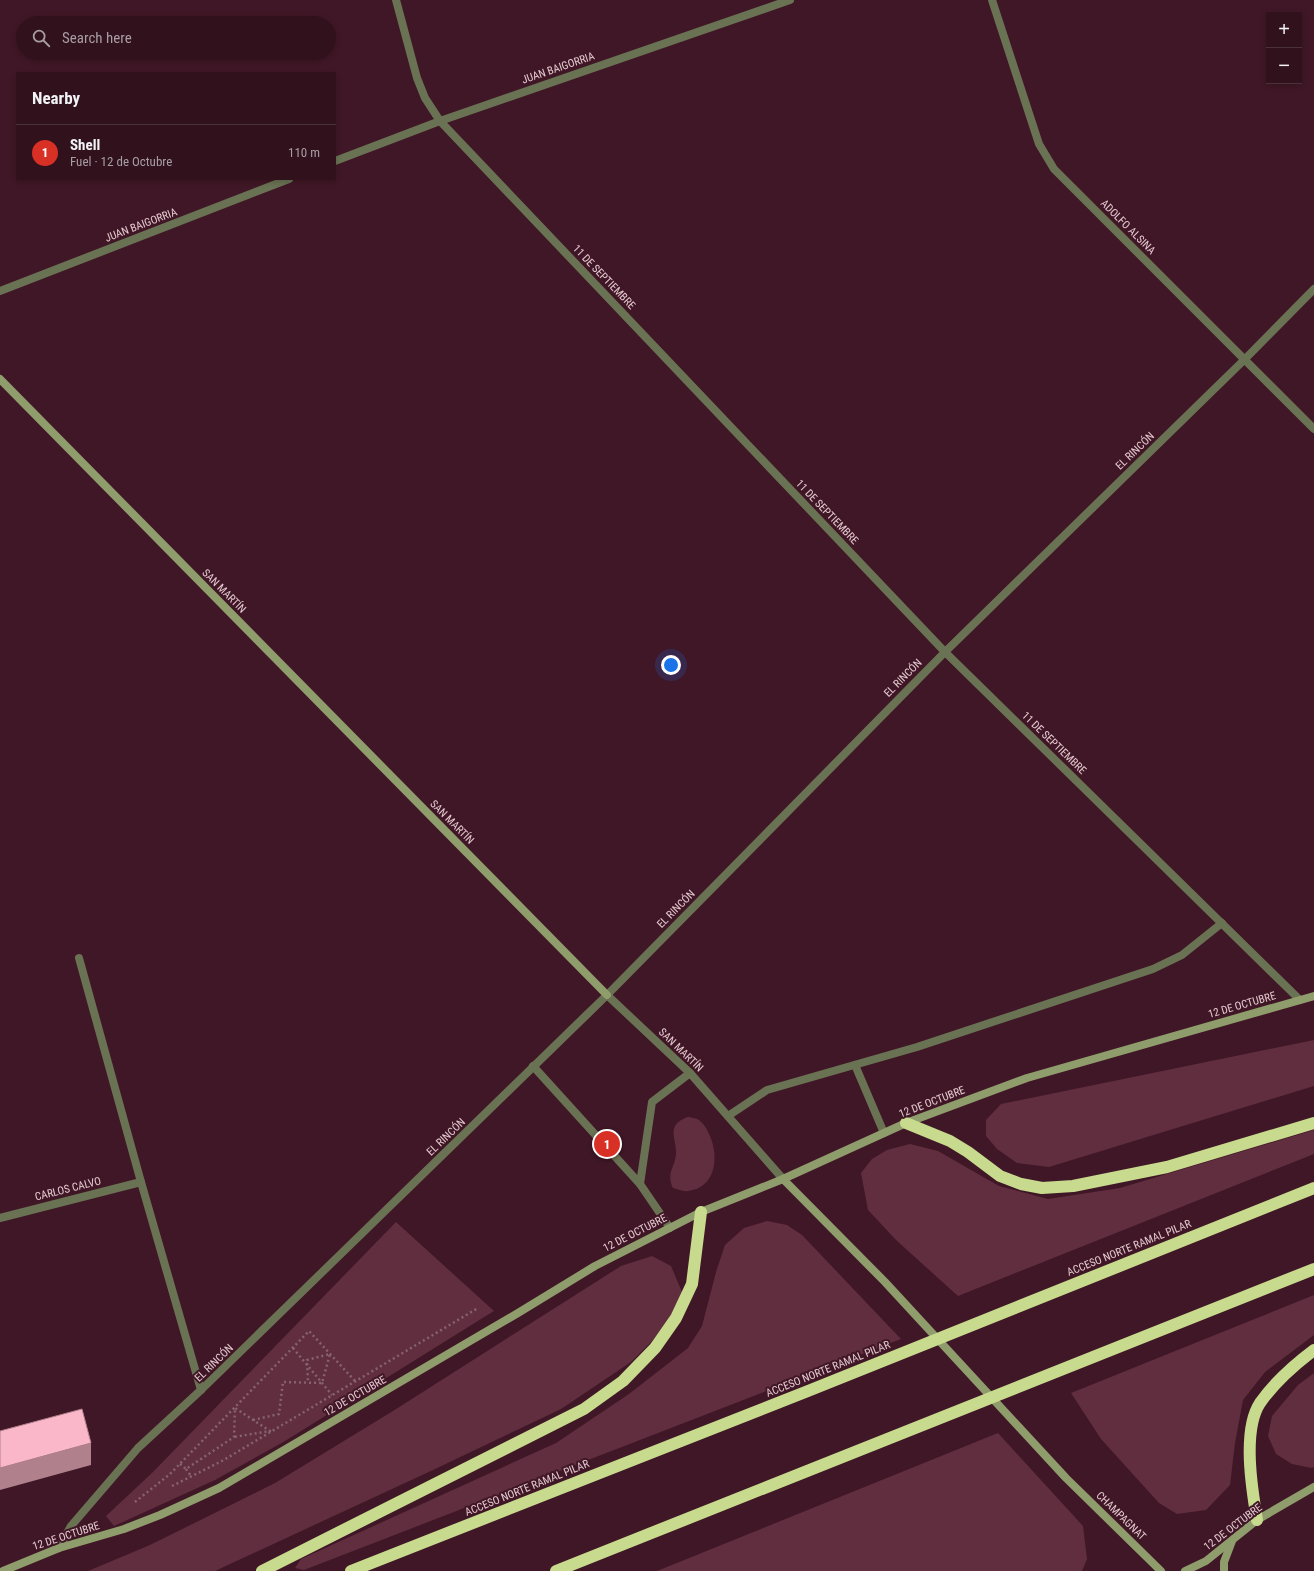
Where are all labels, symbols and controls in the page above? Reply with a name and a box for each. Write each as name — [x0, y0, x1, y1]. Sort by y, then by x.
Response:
map controls — [1266, 12, 1302, 84]
button: + — [1266, 12, 1302, 48]
search box — [16, 16, 336, 60]
icon: search — [30, 27, 52, 49]
text: Search here — [62, 29, 132, 47]
button: − — [1266, 48, 1302, 84]
street label: JUAN BAIGORRIA — [520, 49, 597, 87]
text: Nearby — [32, 88, 80, 108]
text: Shell — [70, 136, 100, 154]
text: 1 — [42, 145, 48, 160]
text: 110 m — [288, 145, 320, 160]
text: Fuel · 12 de Octubre — [70, 154, 172, 169]
street label: ADOLFO ALSINA — [1098, 197, 1159, 258]
street label: JUAN BAIGORRIA — [103, 205, 179, 245]
street label: 11 DE SEPTIEMBRE — [570, 242, 638, 312]
street label: EL RINCÓN — [1113, 430, 1157, 472]
street label: 11 DE SEPTIEMBRE — [793, 477, 861, 547]
street label: SAN MARTÍN — [199, 566, 249, 616]
your location — [661, 655, 681, 675]
street label: EL RINCÓN — [881, 656, 925, 700]
street label: 11 DE SEPTIEMBRE — [1019, 709, 1089, 777]
street label: SAN MARTÍN — [427, 797, 477, 847]
street label: EL RINCÓN — [654, 887, 698, 931]
street label: 12 DE OCTUBRE — [1207, 989, 1278, 1021]
street label: SAN MARTÍN — [656, 1026, 706, 1074]
street label: 12 DE OCTUBRE — [897, 1083, 967, 1121]
street label: EL RINCÓN — [424, 1116, 468, 1158]
pin: 1 — [594, 1129, 620, 1159]
street label: CARLOS CALVO — [34, 1175, 102, 1203]
street label: 12 DE OCTUBRE — [601, 1211, 669, 1255]
street label: ACCESO NORTE RAMAL PILAR — [1065, 1217, 1193, 1279]
street label: ACCESO NORTE RAMAL PILAR — [764, 1338, 892, 1400]
street label: EL RINCÓN — [192, 1342, 236, 1384]
street label: 12 DE OCTUBRE — [322, 1373, 389, 1419]
street label: ACCESO NORTE RAMAL PILAR — [463, 1457, 591, 1519]
street label: CHAMPAGNAT — [1093, 1489, 1149, 1543]
street label: 12 DE OCTUBRE — [1201, 1501, 1265, 1553]
street label: 12 DE OCTUBRE — [31, 1519, 102, 1553]

